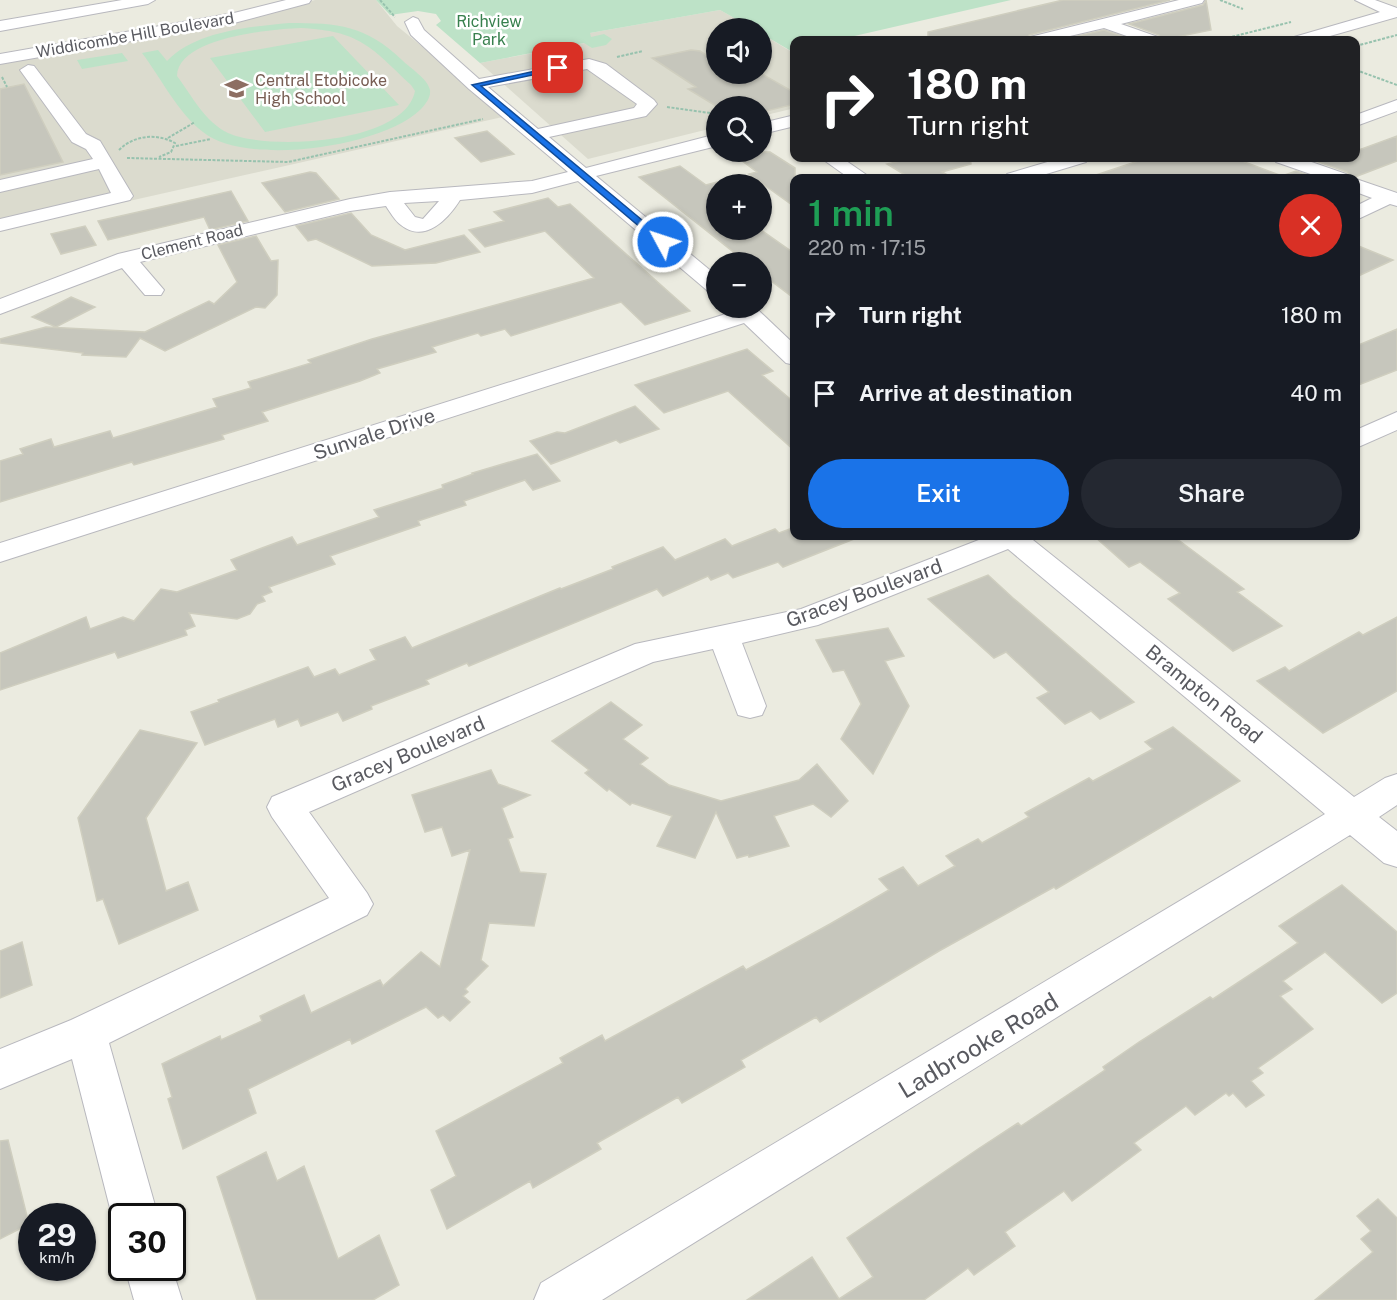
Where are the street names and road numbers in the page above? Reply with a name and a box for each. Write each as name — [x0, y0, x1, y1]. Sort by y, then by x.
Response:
street label: Widdicombe Hill Boulevard — [34, 8, 236, 62]
street label: Clement Road — [139, 220, 245, 264]
street label: Sunvale Drive — [310, 403, 438, 465]
street label: Gracey Boulevard — [783, 554, 945, 632]
street label: Brampton Road — [1141, 640, 1267, 748]
street label: Gracey Boulevard — [328, 711, 488, 797]
street label: Ladbrooke Road — [893, 986, 1063, 1104]

